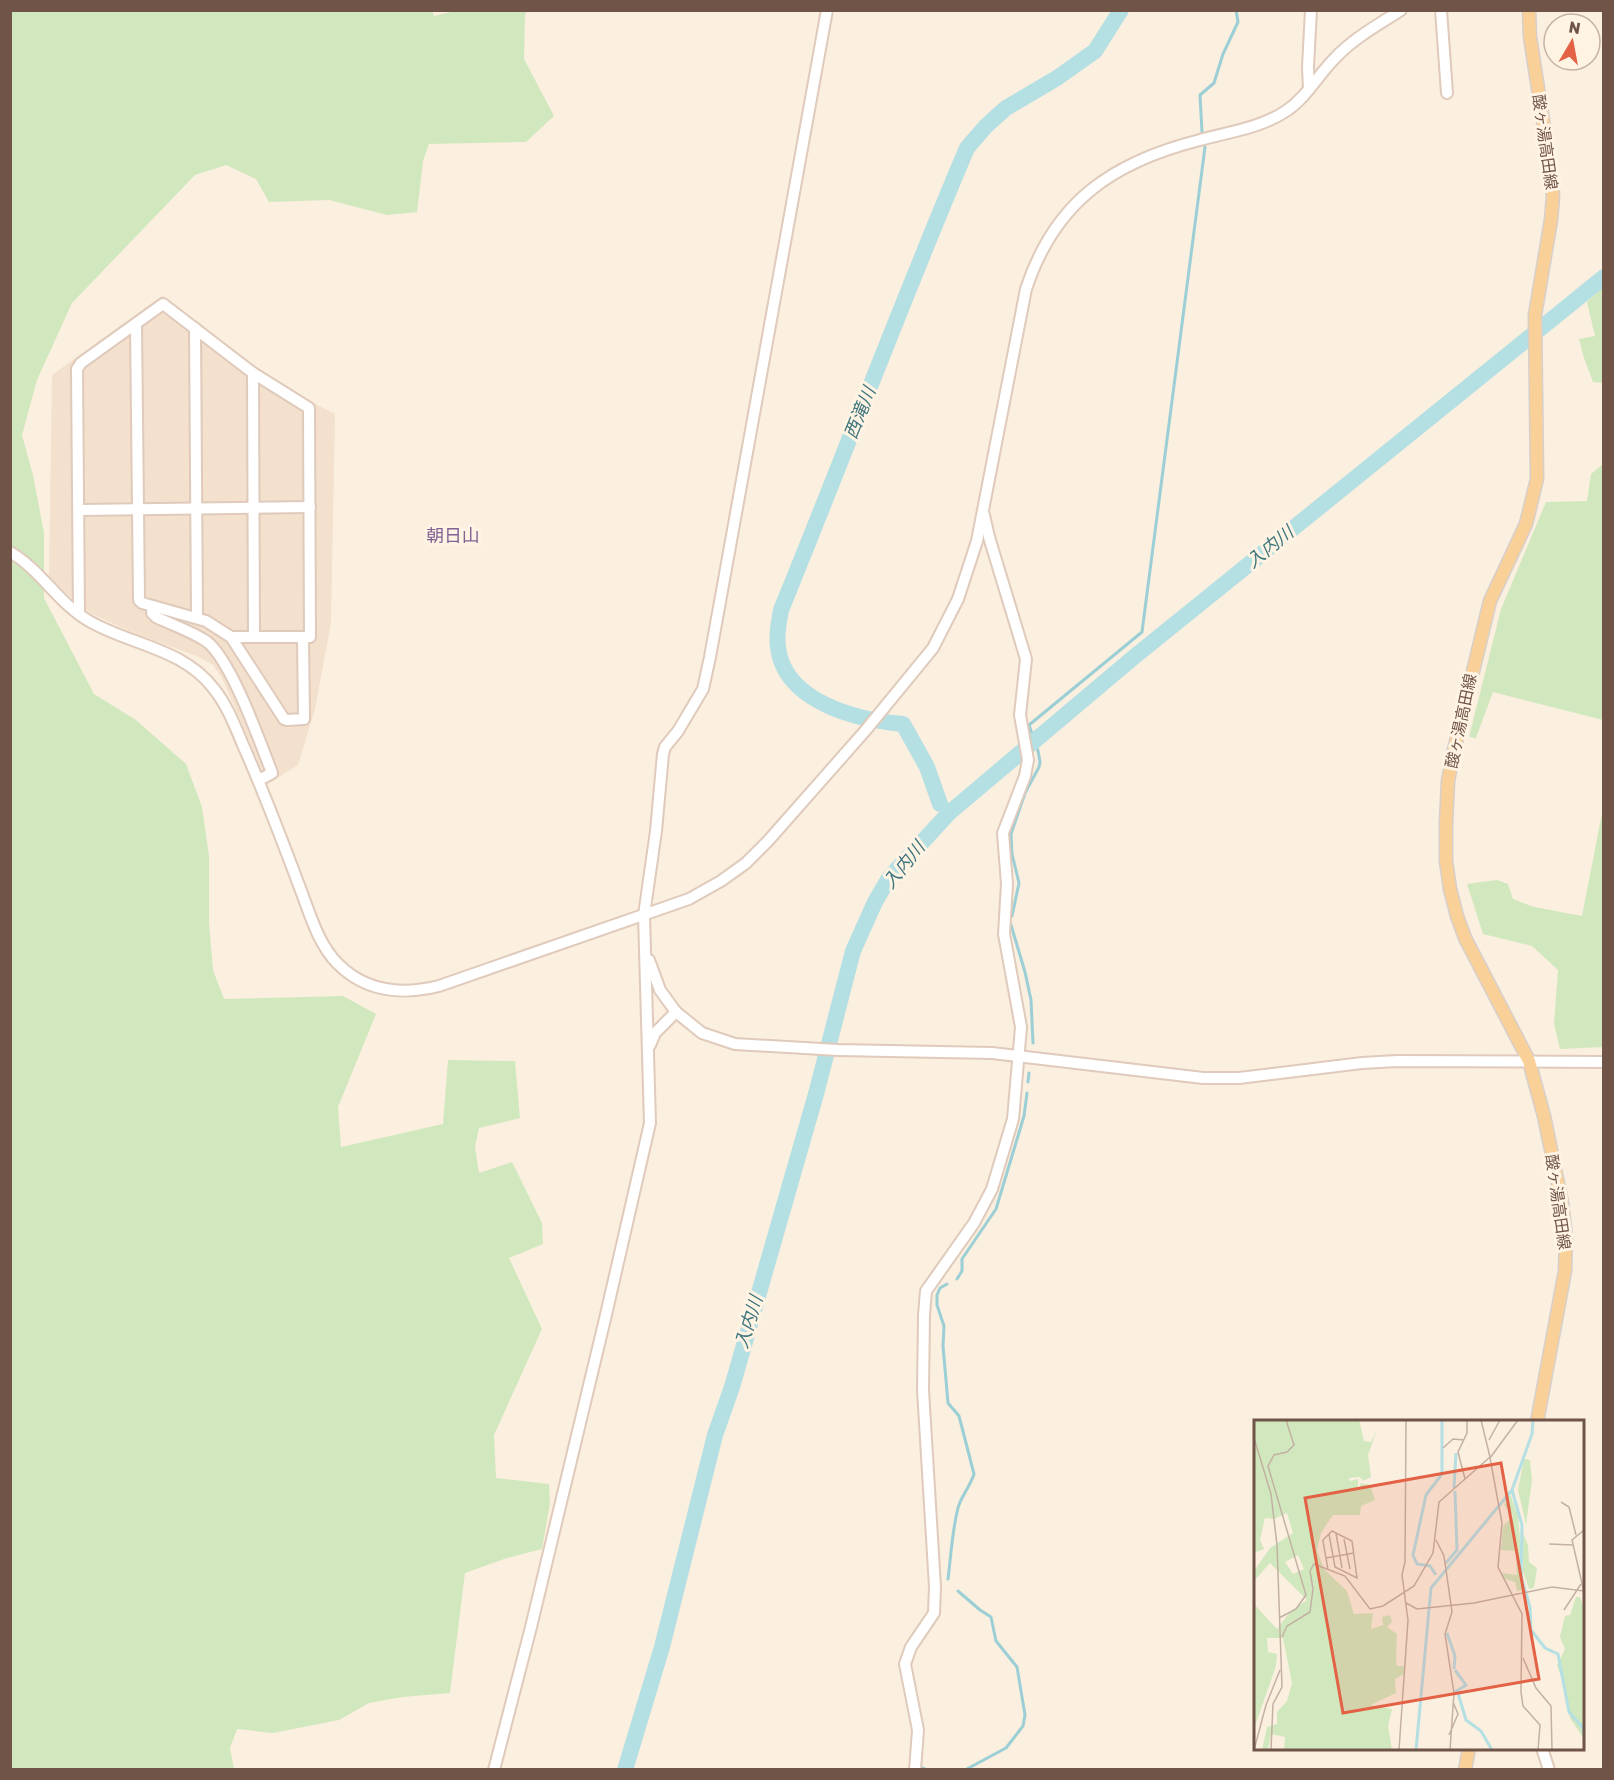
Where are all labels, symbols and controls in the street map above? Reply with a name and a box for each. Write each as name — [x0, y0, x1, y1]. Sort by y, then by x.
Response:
north arrow — [1542, 12, 1602, 72]
text: N — [1567, 17, 1582, 38]
street label: 酸ヶ湯高田線 — [1529, 93, 1561, 191]
water label: 西滝川 — [840, 382, 881, 442]
water label: 入内川 — [1242, 520, 1299, 573]
district label: 朝日山 — [426, 525, 480, 547]
street label: 酸ヶ湯高田線 — [1442, 672, 1480, 770]
water label: 入内川 — [878, 836, 931, 893]
street label: 酸ヶ湯高田線 — [1542, 1153, 1574, 1251]
water label: 入内川 — [731, 1291, 768, 1351]
inset map — [1254, 1420, 1584, 1750]

